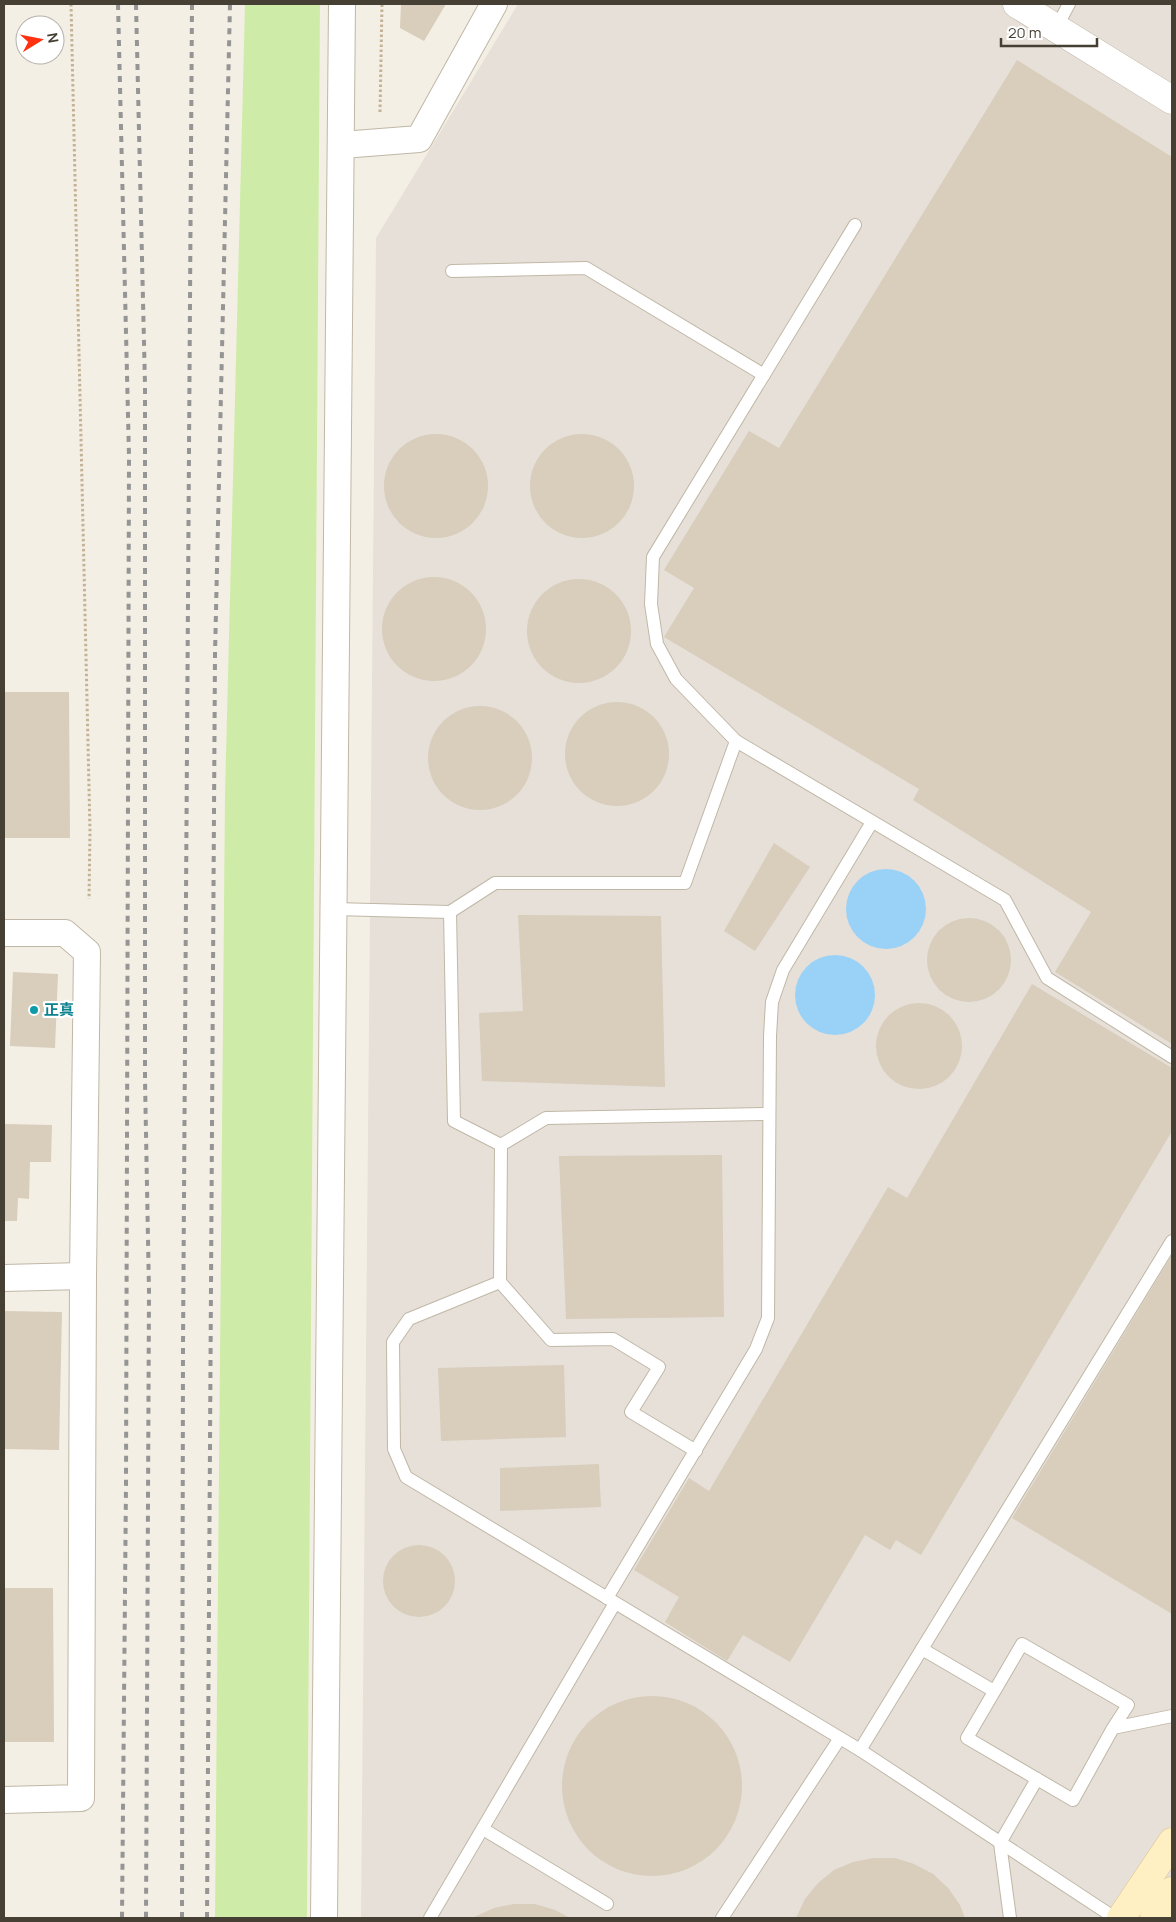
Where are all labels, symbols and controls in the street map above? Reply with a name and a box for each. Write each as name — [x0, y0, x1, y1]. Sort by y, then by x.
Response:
north arrow — [15, 15, 65, 65]
scale bar — [1001, 15, 1097, 47]
text: 20 m — [1008, 22, 1041, 43]
text: N — [43, 31, 64, 44]
place label: 正真 — [44, 999, 74, 1020]
marker: 正真 — [28, 1004, 40, 1016]

